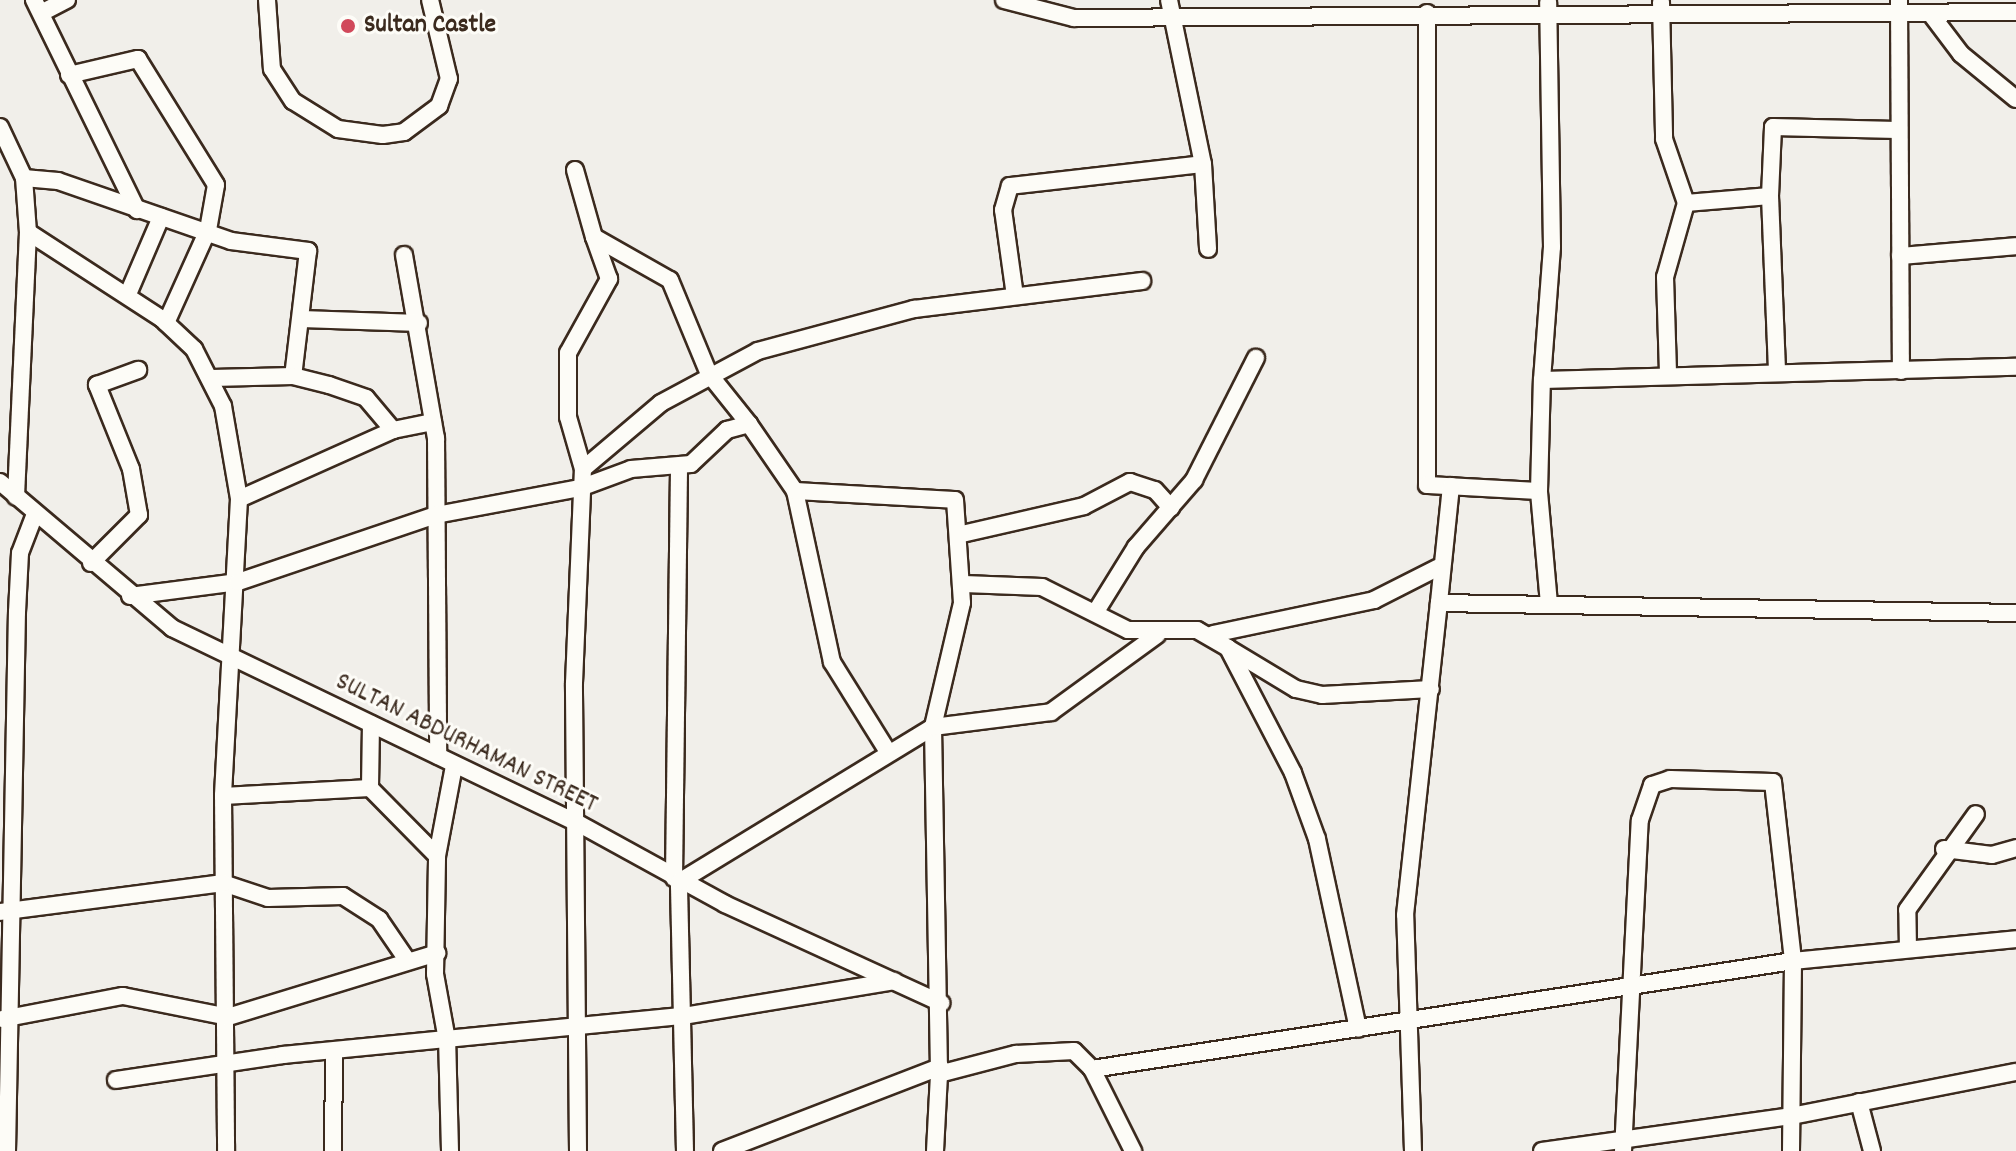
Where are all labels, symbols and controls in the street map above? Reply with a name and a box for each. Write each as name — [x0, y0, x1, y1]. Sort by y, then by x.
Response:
place label: Sultan Castle — [364, 10, 496, 42]
marker: Sultan Castle — [339, 17, 357, 35]
street label: SULTAN ABDURHAMAN STREET — [330, 667, 602, 821]

